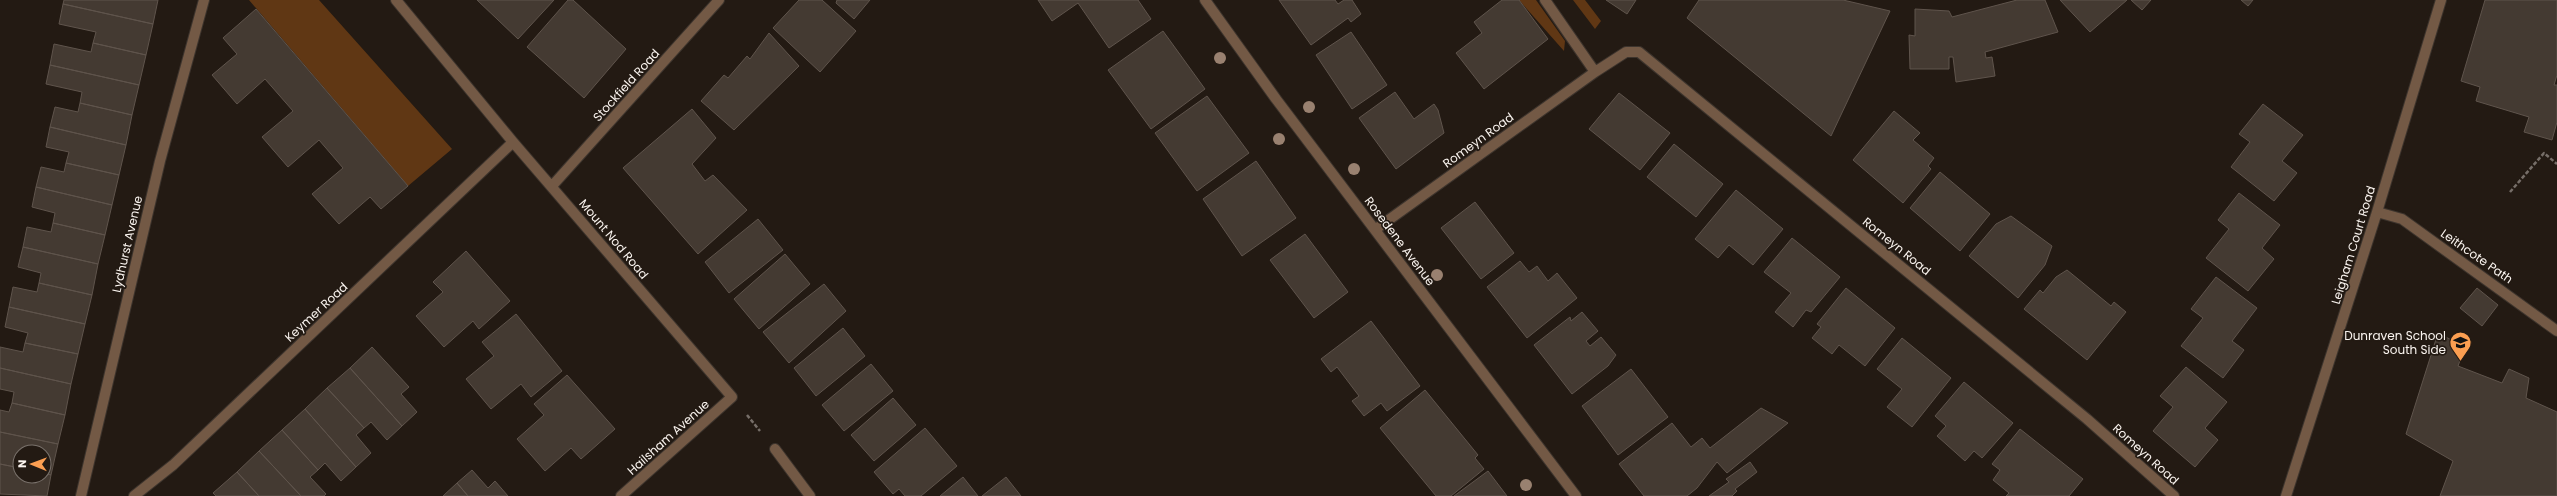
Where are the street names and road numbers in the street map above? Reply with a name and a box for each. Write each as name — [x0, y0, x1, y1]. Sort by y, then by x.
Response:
street label: Stockfield Road — [589, 45, 663, 125]
street label: Romeyn Road — [1439, 109, 1517, 171]
street label: Leigham Court Road — [2327, 184, 2379, 306]
street label: Rosedene Avenue — [1361, 193, 1439, 289]
street label: Lydhurst Avenue — [108, 194, 146, 294]
street label: Mount Nod Road — [575, 195, 653, 283]
street label: Romeyn Road — [1859, 213, 1935, 279]
street label: Leithcote Path — [2437, 225, 2517, 287]
street label: Keymer Road — [281, 278, 351, 346]
street label: Hailsham Avenue — [623, 396, 713, 478]
street label: Romeyn Road — [2109, 420, 2183, 488]

